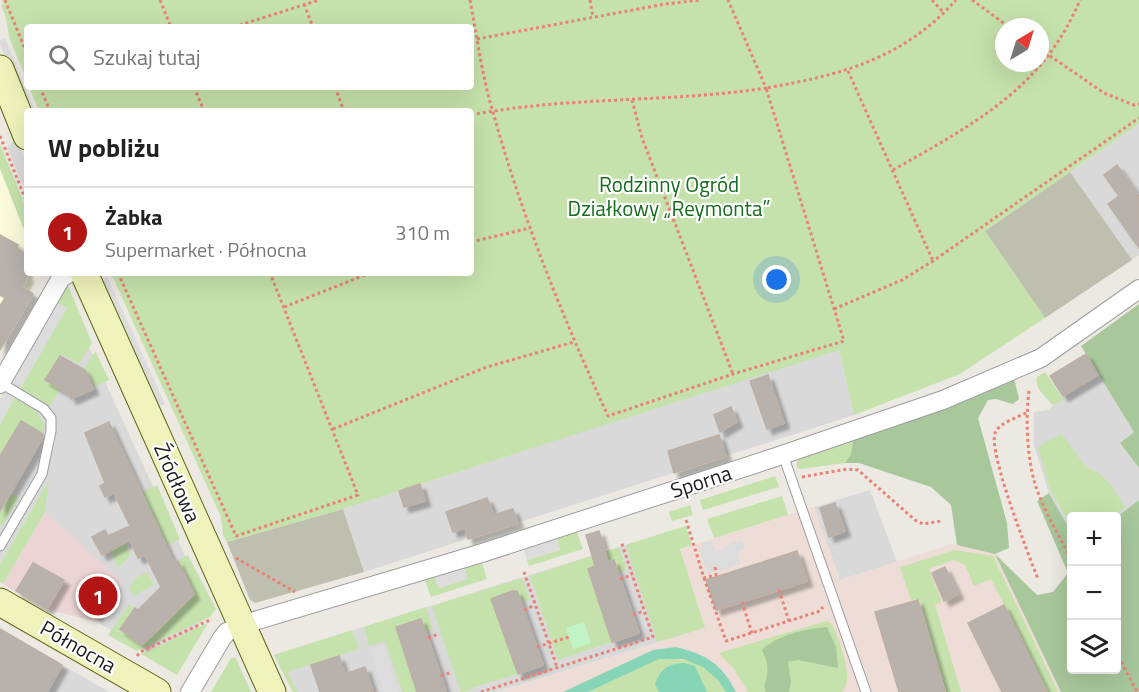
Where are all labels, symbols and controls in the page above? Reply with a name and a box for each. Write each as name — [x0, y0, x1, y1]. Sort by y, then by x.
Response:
north arrow — [995, 18, 1049, 72]
search box — [24, 24, 474, 90]
text: Szukaj tutaj — [93, 40, 201, 74]
icon: search — [45, 41, 78, 74]
text: W pobliżu — [48, 128, 160, 167]
park label: Rodzinny Ogród Działkowy „Reymonta” — [568, 168, 770, 224]
text: Żabka — [105, 200, 163, 234]
text: 1 — [62, 217, 73, 248]
text: 310 m — [395, 217, 450, 248]
text: Supermarket · Północna — [105, 234, 307, 265]
your location — [762, 265, 791, 294]
street label: Źródłowa — [146, 438, 210, 528]
street label: Sporna — [666, 456, 736, 506]
map controls — [1067, 512, 1121, 674]
button: + — [1067, 512, 1121, 566]
button: − — [1067, 566, 1121, 620]
pin: 1 — [78, 574, 118, 618]
street label: Północna — [34, 611, 123, 681]
button: layers — [1067, 620, 1121, 674]

